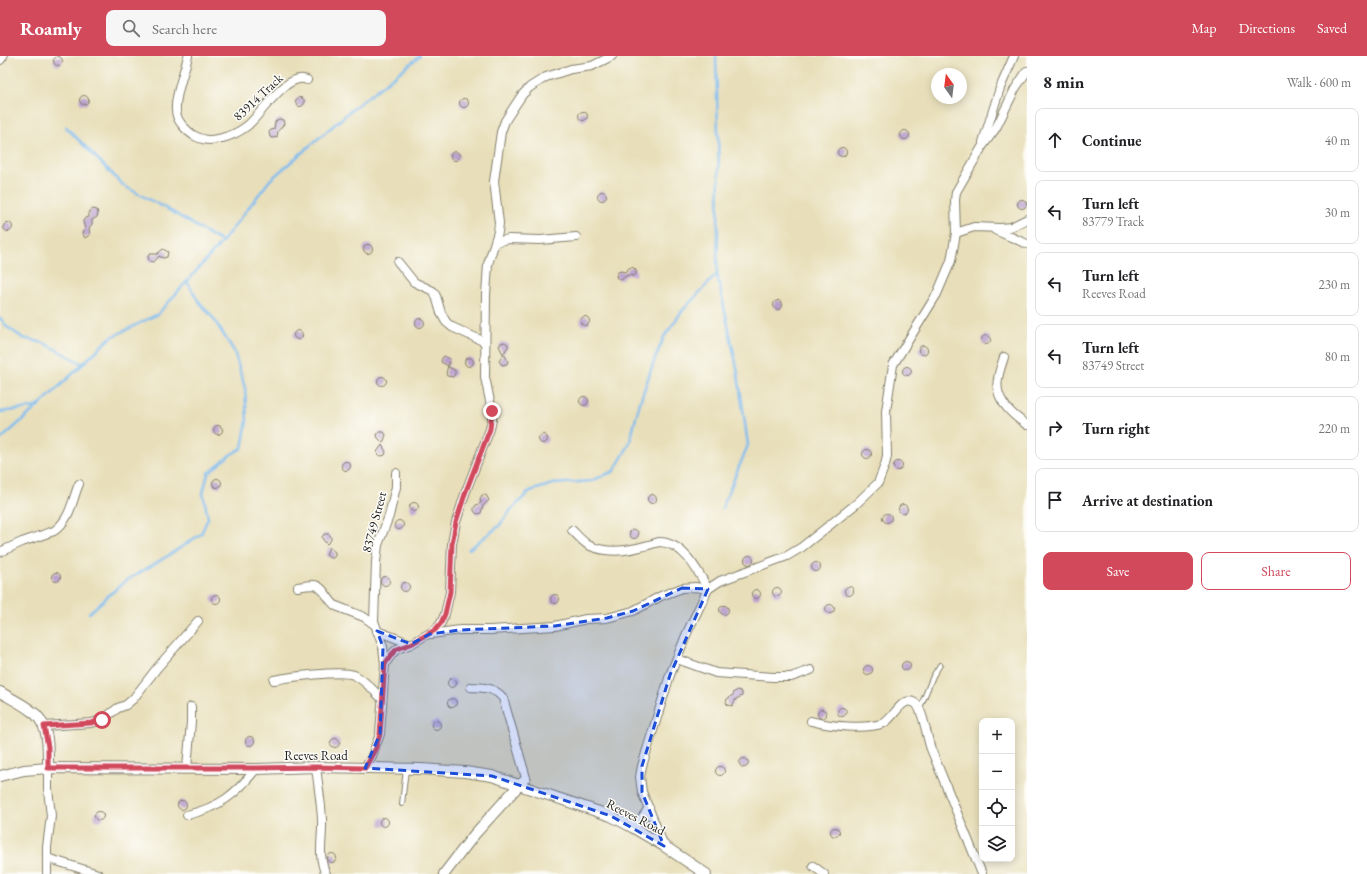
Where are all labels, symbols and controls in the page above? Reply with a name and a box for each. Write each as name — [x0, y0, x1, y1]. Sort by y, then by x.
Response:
search box — [106, 10, 386, 46]
text: Roamly — [20, 16, 82, 41]
icon: search — [120, 17, 142, 39]
text: Search here — [152, 19, 217, 38]
text: Map — [1191, 19, 1217, 37]
text: Directions — [1239, 19, 1295, 37]
text: Saved — [1317, 19, 1347, 37]
north arrow — [931, 68, 967, 104]
street label: 83914 Track — [229, 69, 287, 124]
text: 8 min — [1043, 71, 1084, 93]
text: Walk · 600 m — [1287, 74, 1351, 91]
icon: ahead — [1044, 129, 1066, 151]
text: Continue — [1082, 131, 1142, 150]
text: 40 m — [1325, 132, 1350, 149]
text: Turn left — [1082, 194, 1139, 213]
icon: left — [1044, 201, 1066, 223]
text: 30 m — [1325, 204, 1350, 221]
text: 83779 Track — [1082, 213, 1144, 230]
text: Turn left — [1082, 266, 1139, 285]
icon: left — [1044, 273, 1066, 295]
text: 230 m — [1319, 276, 1350, 293]
text: Reeves Road — [1082, 285, 1146, 302]
text: Turn left — [1082, 338, 1139, 357]
icon: left — [1044, 345, 1066, 367]
text: 80 m — [1325, 348, 1350, 365]
text: 83749 Street — [1082, 357, 1144, 374]
route end — [483, 402, 501, 420]
icon: right — [1044, 417, 1066, 439]
text: Turn right — [1082, 419, 1150, 438]
text: 220 m — [1319, 420, 1350, 437]
icon: arrive — [1044, 489, 1066, 511]
street label: 83749 Street — [358, 490, 390, 554]
text: Arrive at destination — [1082, 491, 1213, 510]
button: Save — [1043, 552, 1193, 590]
button: Share — [1201, 552, 1351, 590]
route start — [93, 711, 111, 729]
map controls — [979, 718, 1015, 862]
button: + — [979, 718, 1015, 754]
street label: Reeves Road — [284, 747, 348, 764]
button: − — [979, 754, 1015, 790]
button: locate — [979, 790, 1015, 826]
street label: Reeves Road — [604, 795, 669, 839]
button: layers — [979, 826, 1015, 862]

